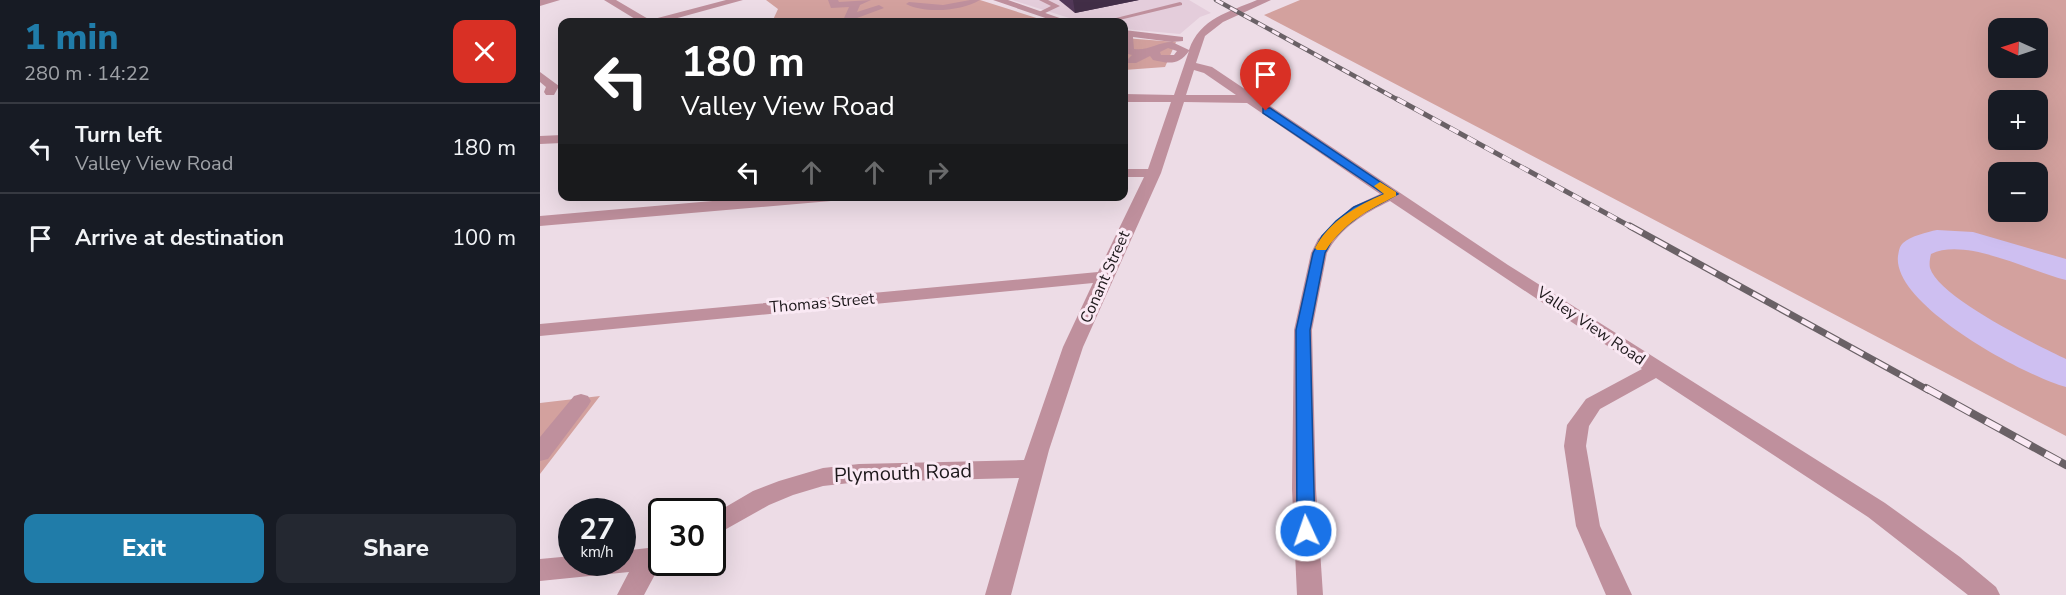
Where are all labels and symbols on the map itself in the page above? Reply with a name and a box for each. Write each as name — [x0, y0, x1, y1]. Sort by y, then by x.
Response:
north arrow — [1988, 18, 2048, 78]
pin — [1240, 49, 1291, 111]
street label: Conant Street — [1075, 227, 1135, 327]
street label: Valley View Road — [1532, 281, 1650, 371]
street label: Thomas Street — [769, 287, 876, 319]
street label: Plymouth Road — [834, 457, 972, 489]
speed limit sign: 30 — [648, 498, 726, 576]
position arrow — [1274, 499, 1338, 563]

